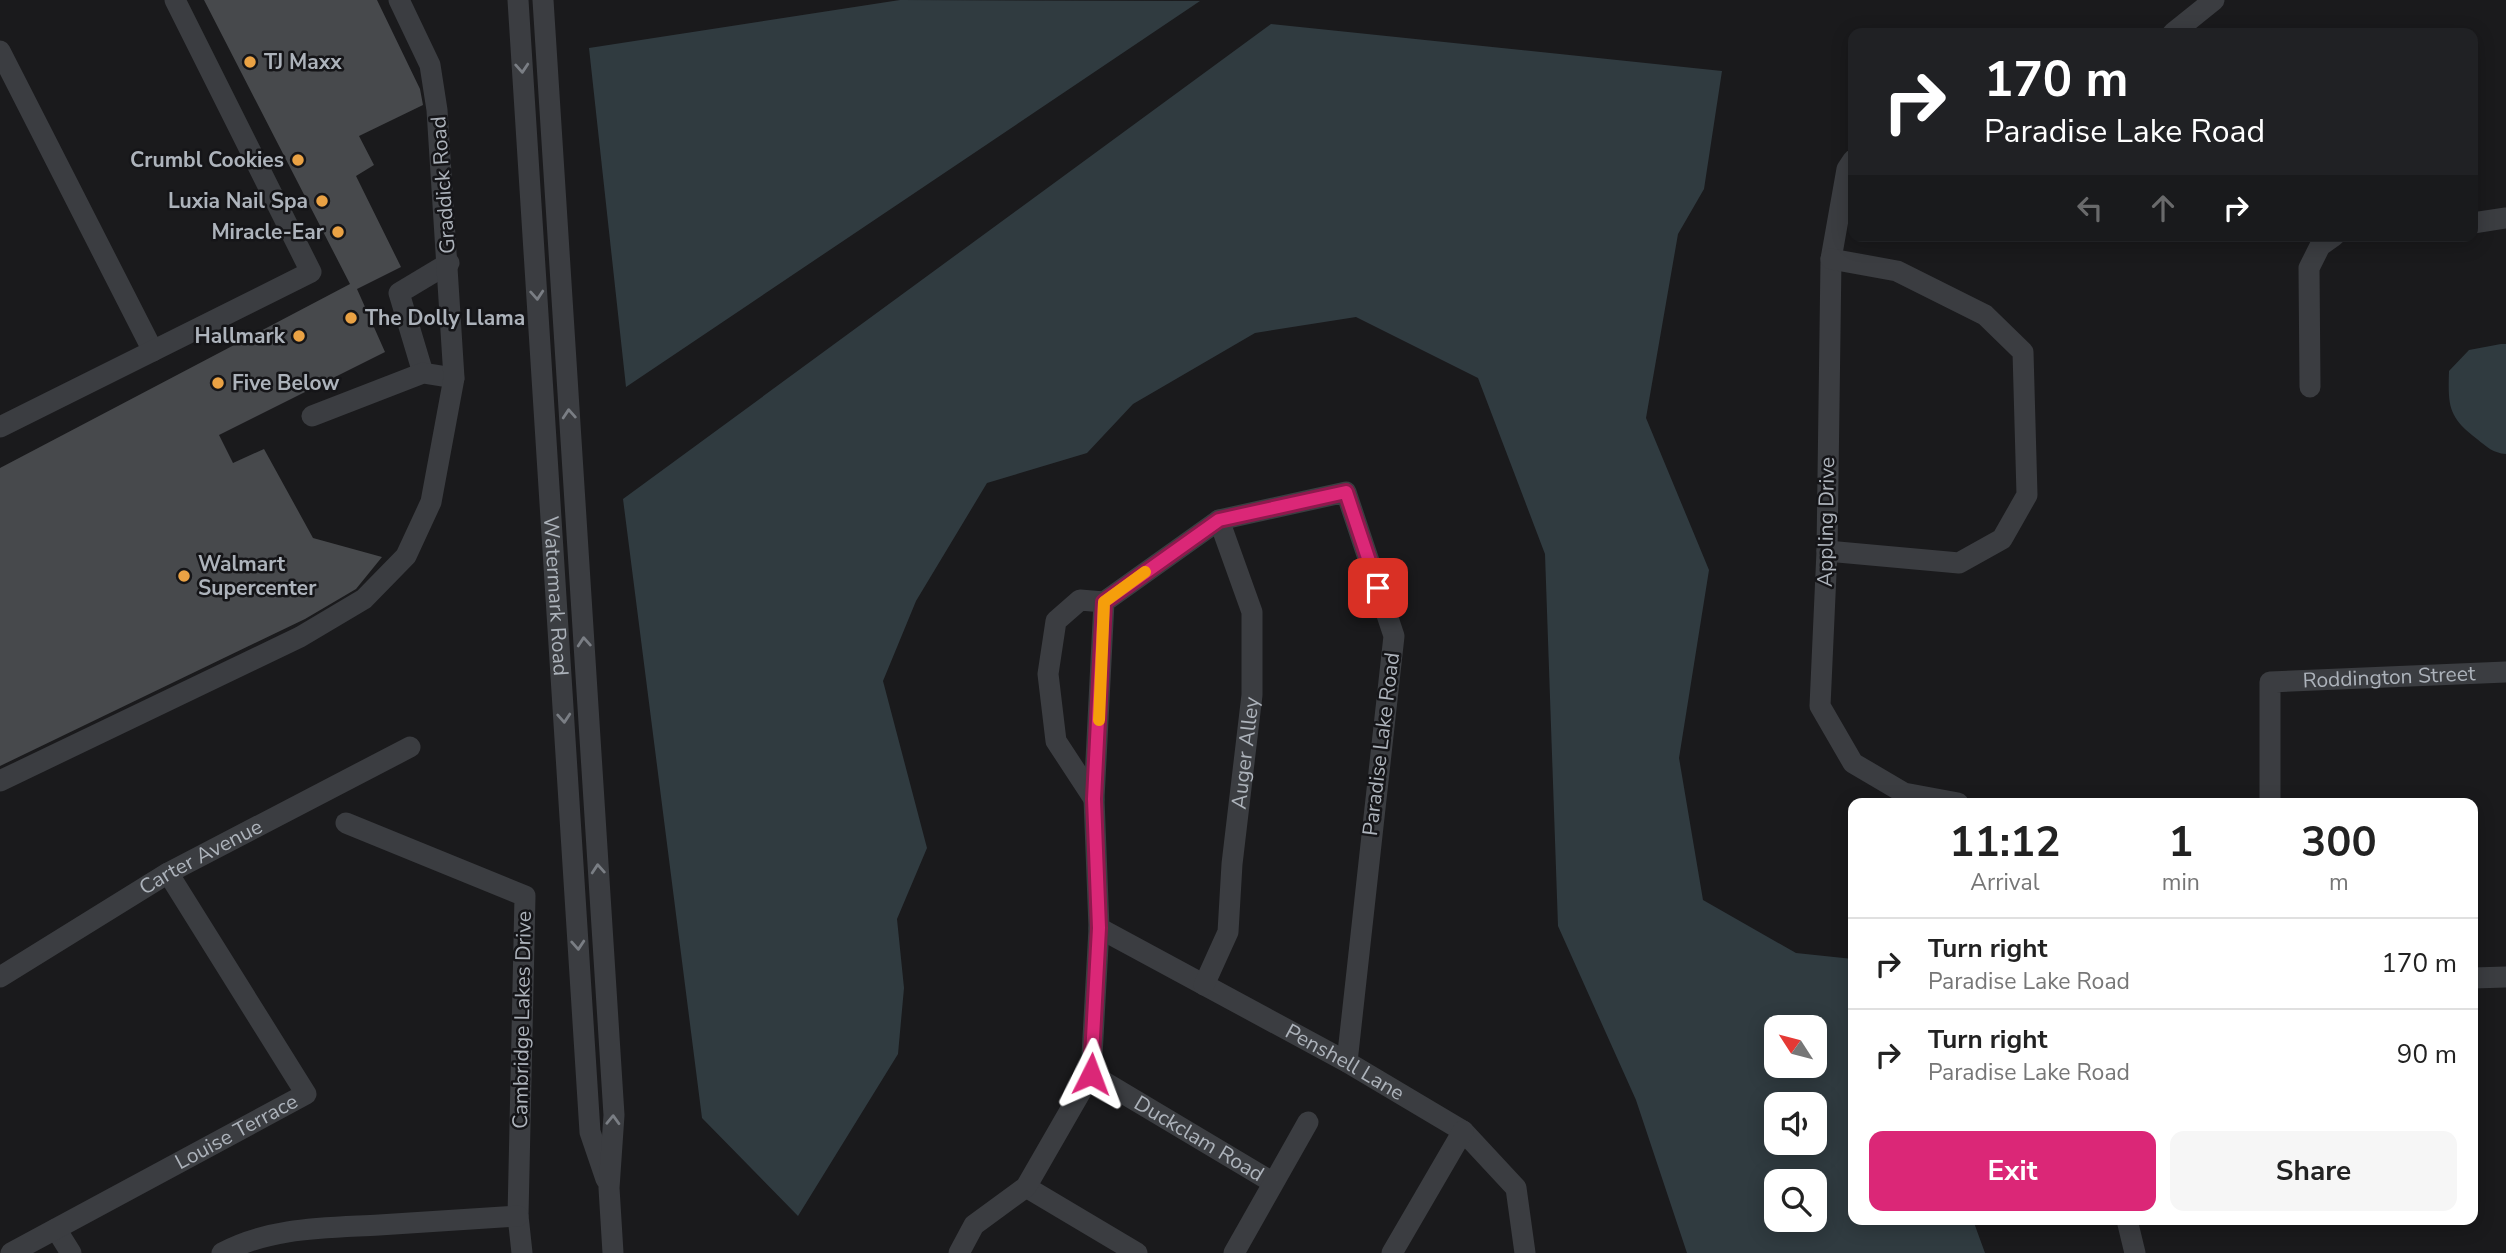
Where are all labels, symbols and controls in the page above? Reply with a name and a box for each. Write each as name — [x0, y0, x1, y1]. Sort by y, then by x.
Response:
text: 170 m — [1984, 46, 2128, 113]
place label: TJ Maxx — [264, 48, 342, 76]
marker: TJ Maxx — [242, 54, 258, 70]
icon: right — [1869, 56, 1960, 147]
one-way arrow — [514, 63, 529, 74]
text: Paradise Lake Road — [1984, 110, 2265, 153]
street label: Graddick Road — [424, 115, 462, 255]
place label: Crumbl Cookies — [130, 146, 284, 174]
marker: Crumbl Cookies — [290, 152, 306, 168]
place label: Luxia Nail Spa — [168, 187, 308, 215]
icon: left — [2071, 189, 2109, 227]
icon: ahead — [2144, 189, 2182, 227]
icon: right — [2217, 189, 2255, 227]
marker: Luxia Nail Spa — [314, 193, 330, 209]
place label: Miracle-Ear — [211, 218, 325, 246]
marker: Miracle-Ear — [330, 224, 346, 240]
one-way arrow — [529, 290, 544, 301]
place label: The Dolly Llama — [365, 304, 525, 332]
marker: The Dolly Llama — [343, 310, 359, 326]
place label: Hallmark — [194, 322, 286, 350]
marker: Hallmark — [291, 328, 307, 344]
place label: Five Below — [232, 369, 339, 397]
marker: Five Below — [210, 375, 226, 391]
one-way arrow — [562, 409, 577, 420]
street label: Appling Drive — [1811, 457, 1841, 587]
street label: Watermark Road — [537, 515, 575, 677]
place label: Walmart Supercenter — [198, 550, 317, 602]
pin — [1348, 558, 1408, 618]
marker: Walmart Supercenter — [176, 568, 192, 584]
icon: arrive — [1359, 569, 1397, 607]
one-way arrow — [577, 636, 592, 647]
street label: Paradise Lake Road — [1356, 651, 1406, 837]
street label: Roddington Street — [2302, 659, 2476, 695]
street label: Auger Alley — [1225, 695, 1266, 811]
one-way arrow — [556, 713, 571, 724]
street label: Carter Avenue — [134, 812, 267, 902]
text: 11:12 — [1949, 814, 2060, 871]
text: 1 — [2168, 814, 2193, 871]
text: 300 — [2301, 814, 2377, 871]
one-way arrow — [591, 863, 606, 874]
text: Arrival — [1970, 867, 2039, 898]
text: min — [2162, 867, 2200, 898]
text: m — [2329, 867, 2349, 898]
street label: Cambridge Lakes Drive — [506, 911, 538, 1129]
text: Turn right — [1928, 931, 2047, 966]
one-way arrow — [570, 940, 585, 951]
icon: right — [1869, 945, 1907, 983]
text: 170 m — [2381, 946, 2457, 981]
text: Paradise Lake Road — [1928, 966, 2130, 997]
north arrow — [1764, 1015, 1827, 1078]
map controls — [1764, 1015, 1827, 1232]
street label: Penshell Lane — [1280, 1017, 1410, 1107]
text: Turn right — [1928, 1022, 2047, 1057]
icon: right — [1869, 1036, 1907, 1074]
position arrow — [1054, 1037, 1128, 1111]
text: 90 m — [2397, 1037, 2457, 1072]
text: Paradise Lake Road — [1928, 1057, 2130, 1088]
street label: Louise Terrace — [170, 1087, 303, 1176]
street label: Duckclam Road — [1129, 1089, 1269, 1188]
button: sound — [1764, 1092, 1827, 1155]
one-way arrow — [606, 1114, 621, 1125]
button: Exit — [1869, 1131, 2156, 1211]
button: Share — [2170, 1131, 2457, 1211]
button: search — [1764, 1169, 1827, 1232]

